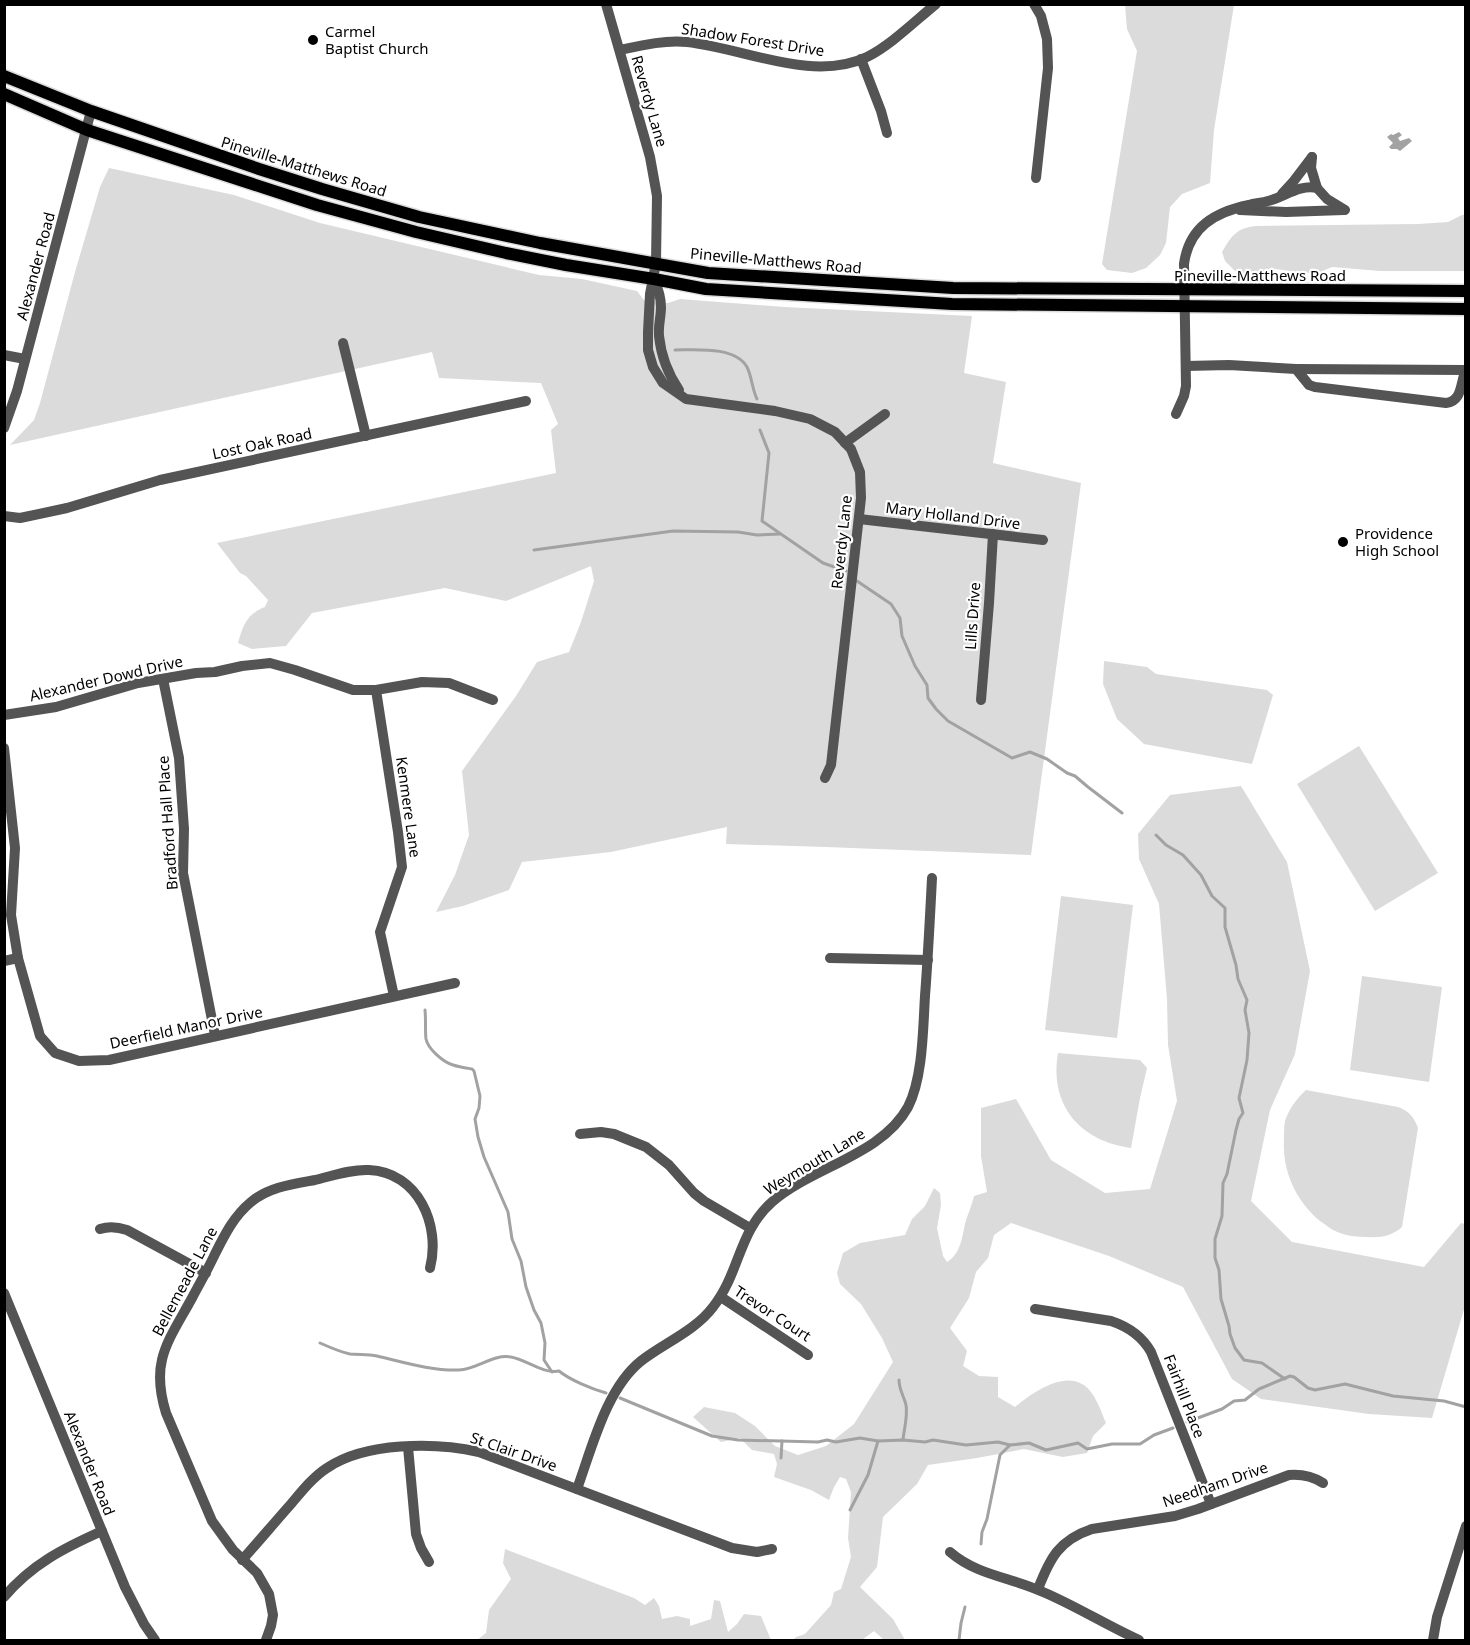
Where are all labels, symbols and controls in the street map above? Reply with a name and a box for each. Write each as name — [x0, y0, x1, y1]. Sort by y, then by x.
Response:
street label: Shadow Forest Drive — [680, 18, 826, 60]
place label: Carmel Baptist Church — [325, 21, 429, 58]
marker: Carmel Baptist Church — [306, 33, 320, 47]
street label: Reverdy Lane — [627, 53, 673, 149]
street label: Pineville-Matthews Road — [219, 131, 389, 201]
street label: Alexander Road — [11, 210, 59, 322]
street label: Pineville-Matthews Road — [689, 243, 863, 277]
street label: Pineville-Matthews Road — [1174, 265, 1346, 285]
street label: Lost Oak Road — [210, 423, 314, 463]
street label: Reverdy Lane — [826, 494, 856, 590]
street label: Mary Holland Drive — [884, 497, 1022, 533]
place label: Providence High School — [1355, 523, 1439, 560]
marker: Providence High School — [1336, 535, 1350, 549]
street label: Lills Drive — [960, 582, 984, 650]
street label: Alexander Dowd Drive — [27, 651, 185, 705]
street label: Bradford Hall Place — [152, 755, 182, 891]
street label: Kenmere Lane — [392, 755, 426, 859]
street label: Deerfield Manor Drive — [108, 1001, 264, 1053]
street label: Weymouth Lane — [760, 1123, 868, 1199]
street label: Bellemeade Lane — [147, 1223, 221, 1339]
street label: Trevor Court — [731, 1281, 816, 1346]
street label: Fairhill Place — [1160, 1351, 1210, 1441]
street label: Alexander Road — [60, 1408, 120, 1518]
street label: St Clair Drive — [468, 1427, 560, 1475]
street label: Needham Drive — [1160, 1457, 1270, 1511]

